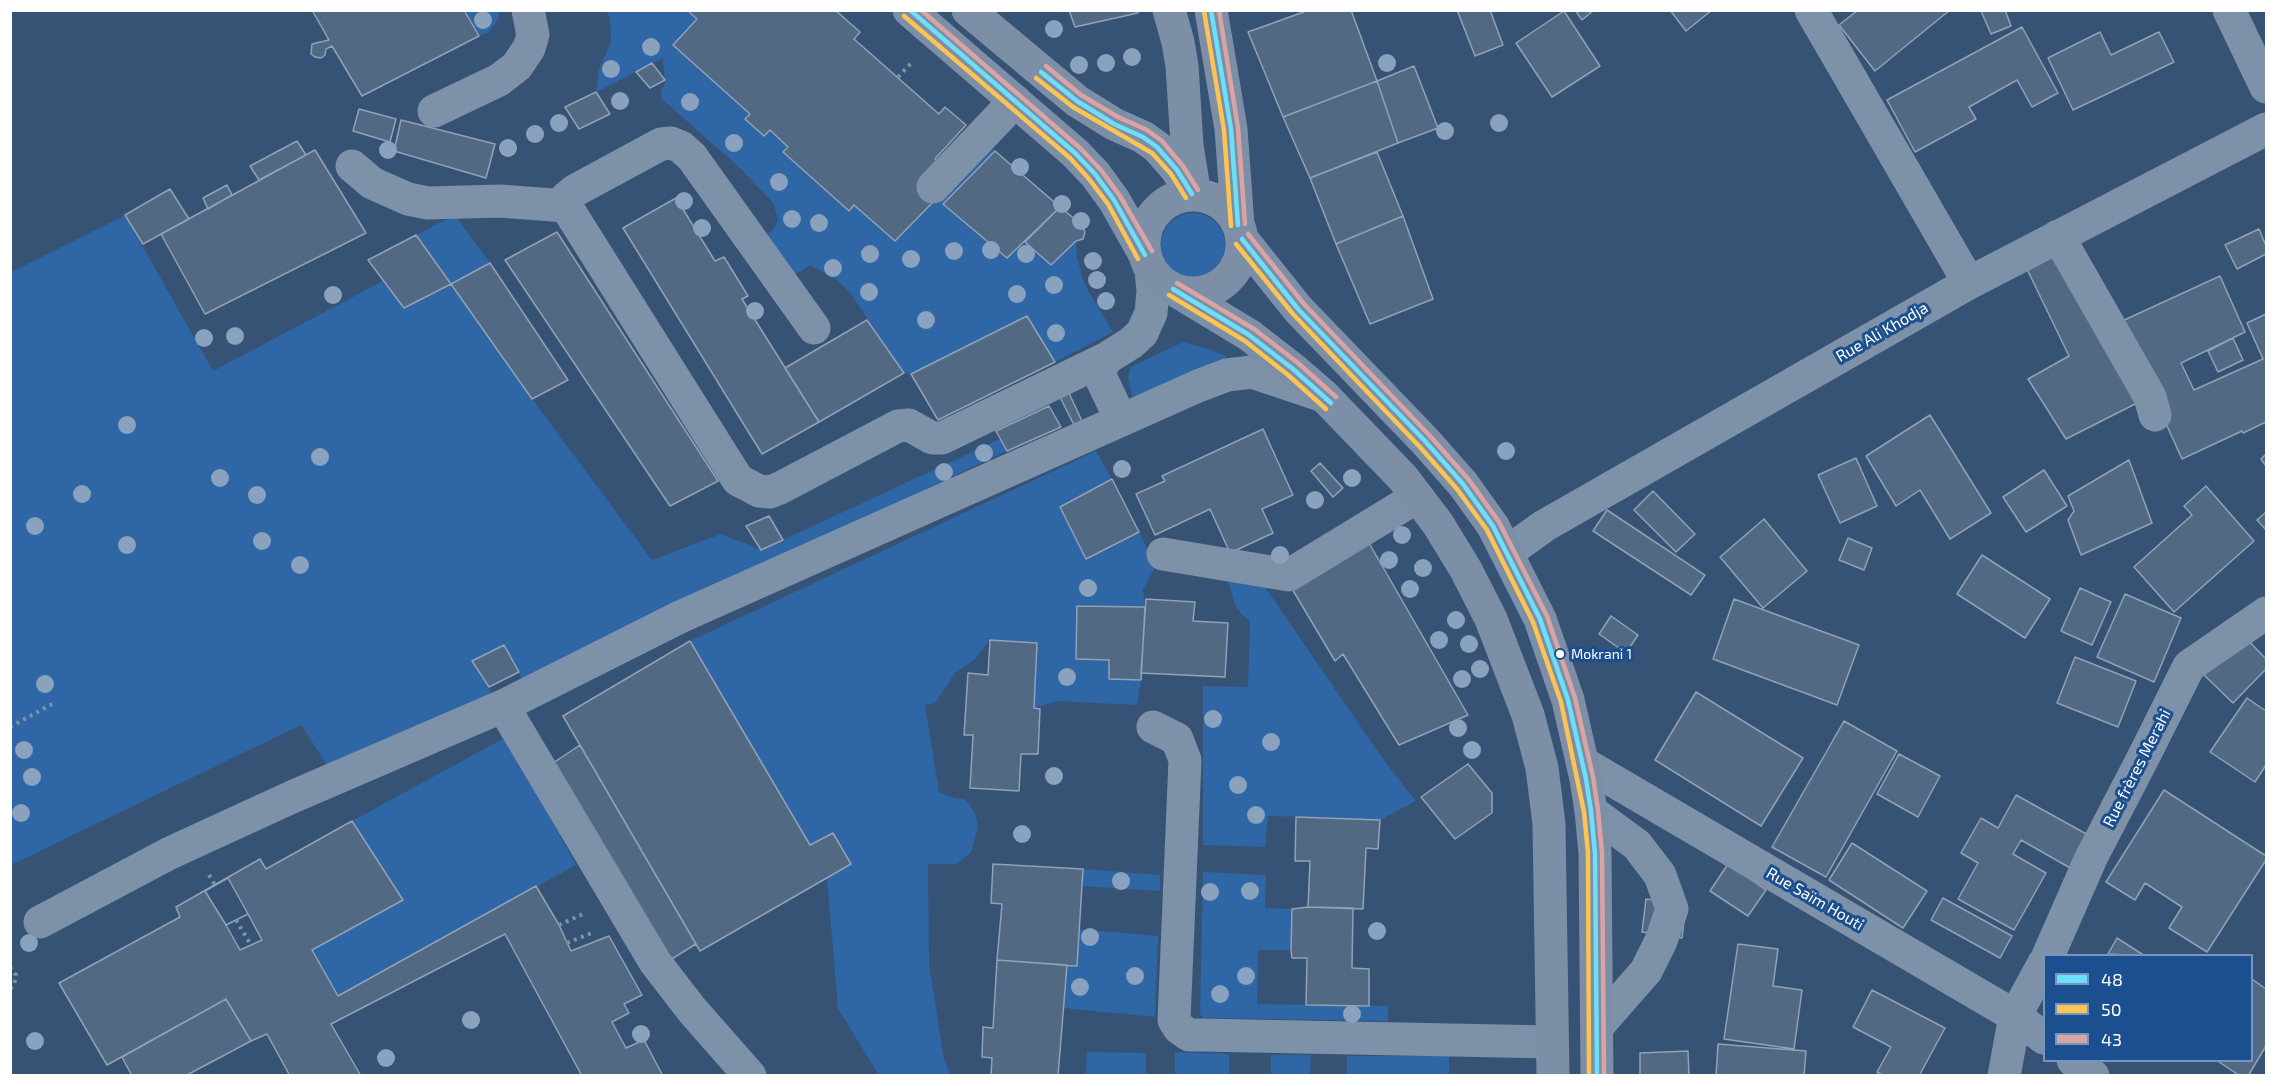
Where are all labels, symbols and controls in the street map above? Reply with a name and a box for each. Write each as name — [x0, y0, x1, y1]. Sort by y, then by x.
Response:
street label: Rue Ali Khodja — [1833, 298, 1931, 366]
place label: Mokrani 1 — [1571, 646, 1632, 662]
marker: Mokrani 1 — [1554, 648, 1566, 660]
street label: Rue frères Merahi — [2099, 706, 2175, 830]
street label: Rue Saïm Houti — [1763, 863, 1867, 935]
legend — [2043, 954, 2253, 1062]
text: 48 — [2101, 968, 2123, 990]
text: 50 — [2101, 998, 2122, 1020]
text: 43 — [2101, 1028, 2122, 1050]

